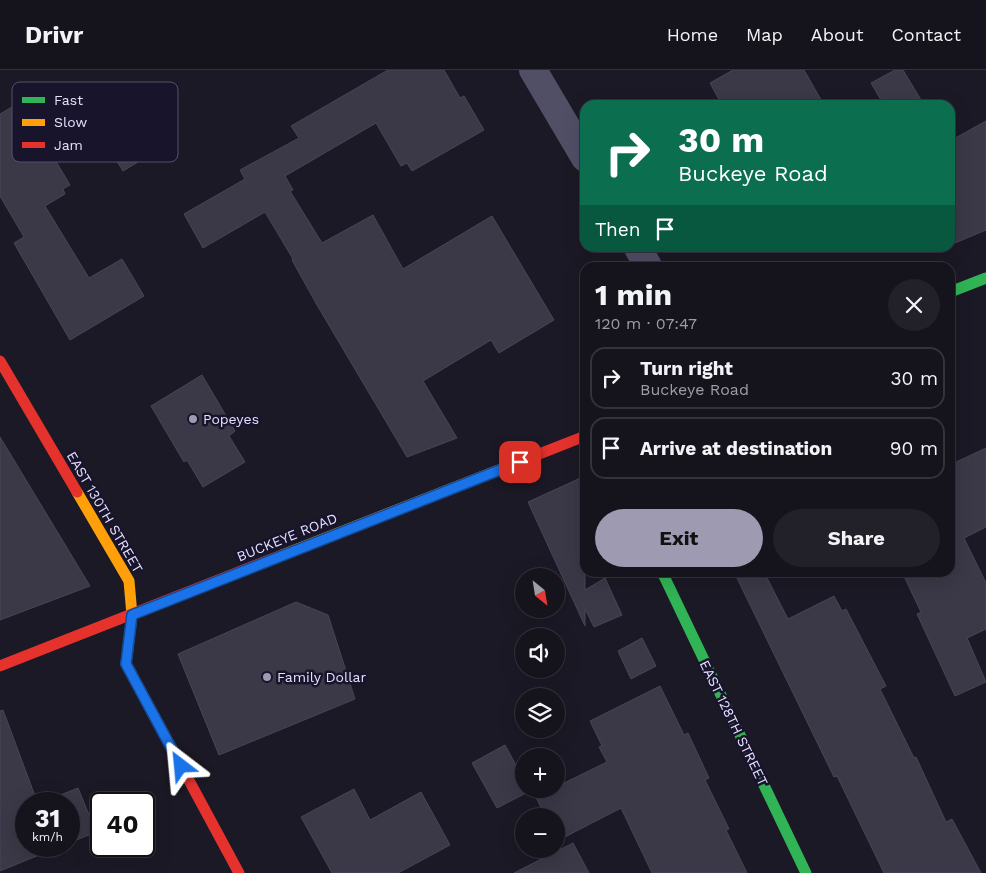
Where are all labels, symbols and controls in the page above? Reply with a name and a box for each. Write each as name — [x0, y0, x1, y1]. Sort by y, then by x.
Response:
text: Drivr — [25, 21, 83, 49]
text: Home — [667, 24, 718, 45]
text: Map — [746, 24, 783, 45]
text: About — [811, 24, 863, 45]
text: Contact — [891, 24, 961, 45]
legend — [12, 82, 178, 162]
text: Fast — [54, 92, 83, 108]
text: Slow — [54, 114, 87, 130]
text: 30 m — [678, 119, 764, 161]
icon: right — [595, 120, 660, 185]
text: Jam — [54, 137, 83, 153]
text: Buckeye Road — [678, 161, 828, 186]
icon: arrive — [651, 215, 679, 243]
text: Then — [595, 218, 641, 241]
text: 1 min — [595, 277, 672, 312]
button: close — [888, 279, 940, 331]
text: 120 m · 07:47 — [595, 314, 697, 333]
text: Turn right — [640, 357, 733, 380]
icon: right — [597, 364, 625, 392]
text: 30 m — [891, 367, 938, 390]
text: Buckeye Road — [640, 380, 749, 399]
place label: Popeyes — [203, 411, 259, 427]
marker: Popeyes — [187, 413, 199, 425]
icon: arrive — [597, 434, 625, 462]
text: Arrive at destination — [640, 437, 832, 460]
text: 90 m — [890, 437, 938, 460]
pin — [499, 441, 541, 483]
street label: EAST 130TH STREET — [64, 448, 147, 576]
icon: arrive — [506, 448, 534, 476]
button: Exit — [595, 509, 763, 567]
button: Share — [773, 509, 940, 567]
street label: BUCKEYE ROAD — [234, 510, 340, 564]
north arrow — [515, 568, 565, 618]
map controls — [515, 568, 565, 858]
button: sound — [515, 628, 565, 678]
street label: EAST 128TH STREET — [697, 658, 772, 789]
place label: Family Dollar — [277, 669, 366, 685]
marker: Family Dollar — [261, 671, 273, 683]
button: layers — [515, 688, 565, 738]
position arrow — [154, 739, 206, 791]
button: + — [515, 748, 565, 798]
speed limit sign: 40 — [90, 792, 155, 857]
text: 31 — [35, 804, 60, 833]
button: − — [515, 808, 565, 858]
text: km/h — [32, 830, 63, 844]

